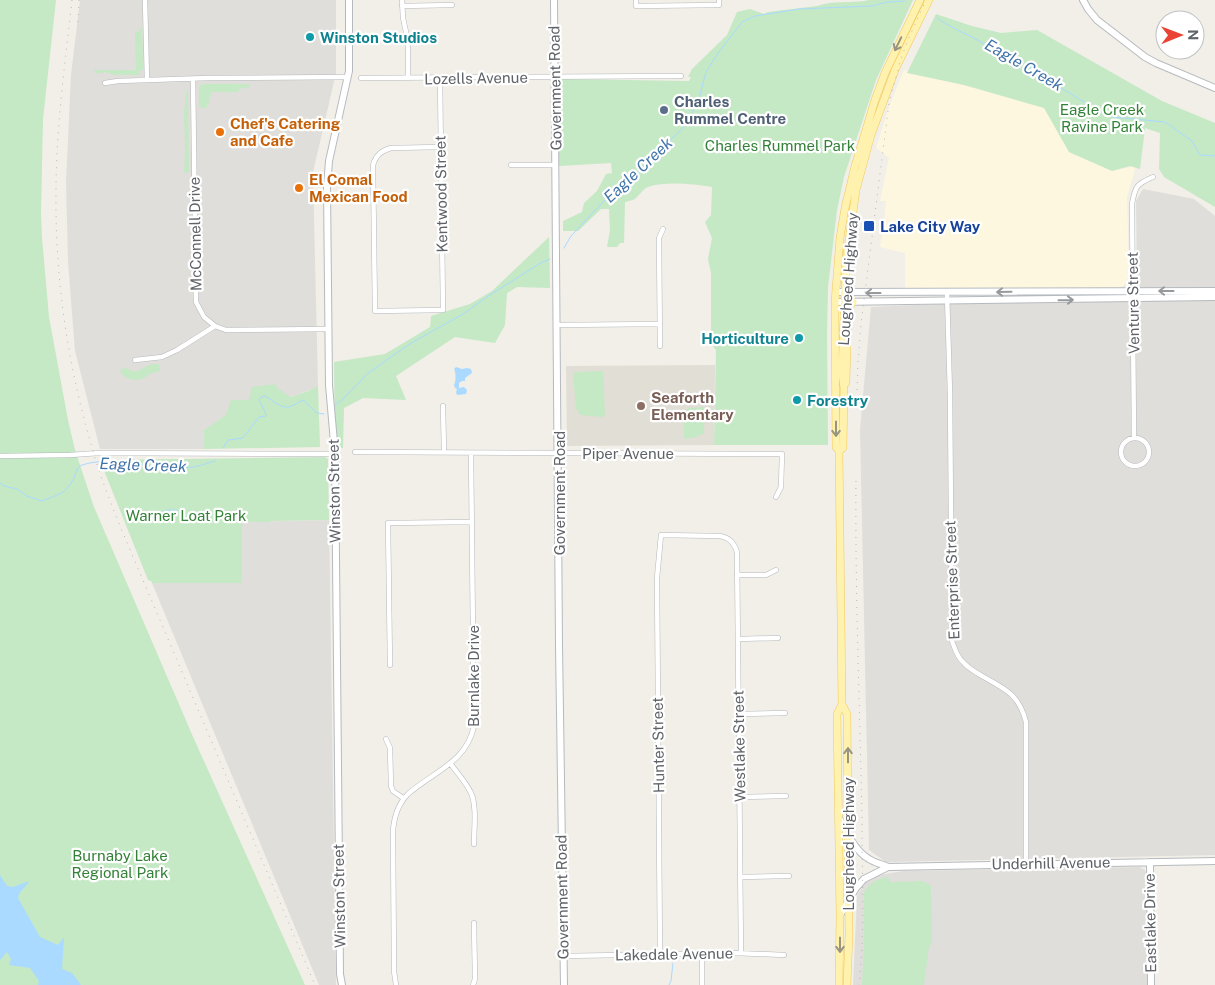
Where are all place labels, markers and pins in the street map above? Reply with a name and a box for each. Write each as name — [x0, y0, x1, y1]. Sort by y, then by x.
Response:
place label: Winston Studios — [320, 29, 437, 46]
marker: Winston Studios — [304, 31, 316, 43]
place label: Charles Rummel Centre — [674, 93, 786, 127]
marker: Charles Rummel Centre — [658, 104, 670, 116]
place label: Chef's Catering and Cafe — [230, 115, 341, 149]
marker: Chef's Catering and Cafe — [214, 126, 226, 138]
place label: El Comal Mexican Food — [309, 171, 408, 205]
marker: El Comal Mexican Food — [293, 182, 305, 194]
place label: Lake City Way — [880, 218, 981, 235]
marker: Lake City Way — [862, 219, 876, 233]
place label: Horticulture — [701, 330, 789, 347]
marker: Horticulture — [793, 332, 805, 344]
place label: Seaforth Elementary — [651, 389, 734, 423]
place label: Forestry — [807, 392, 869, 409]
marker: Forestry — [791, 394, 803, 406]
marker: Seaforth Elementary — [635, 400, 647, 412]

